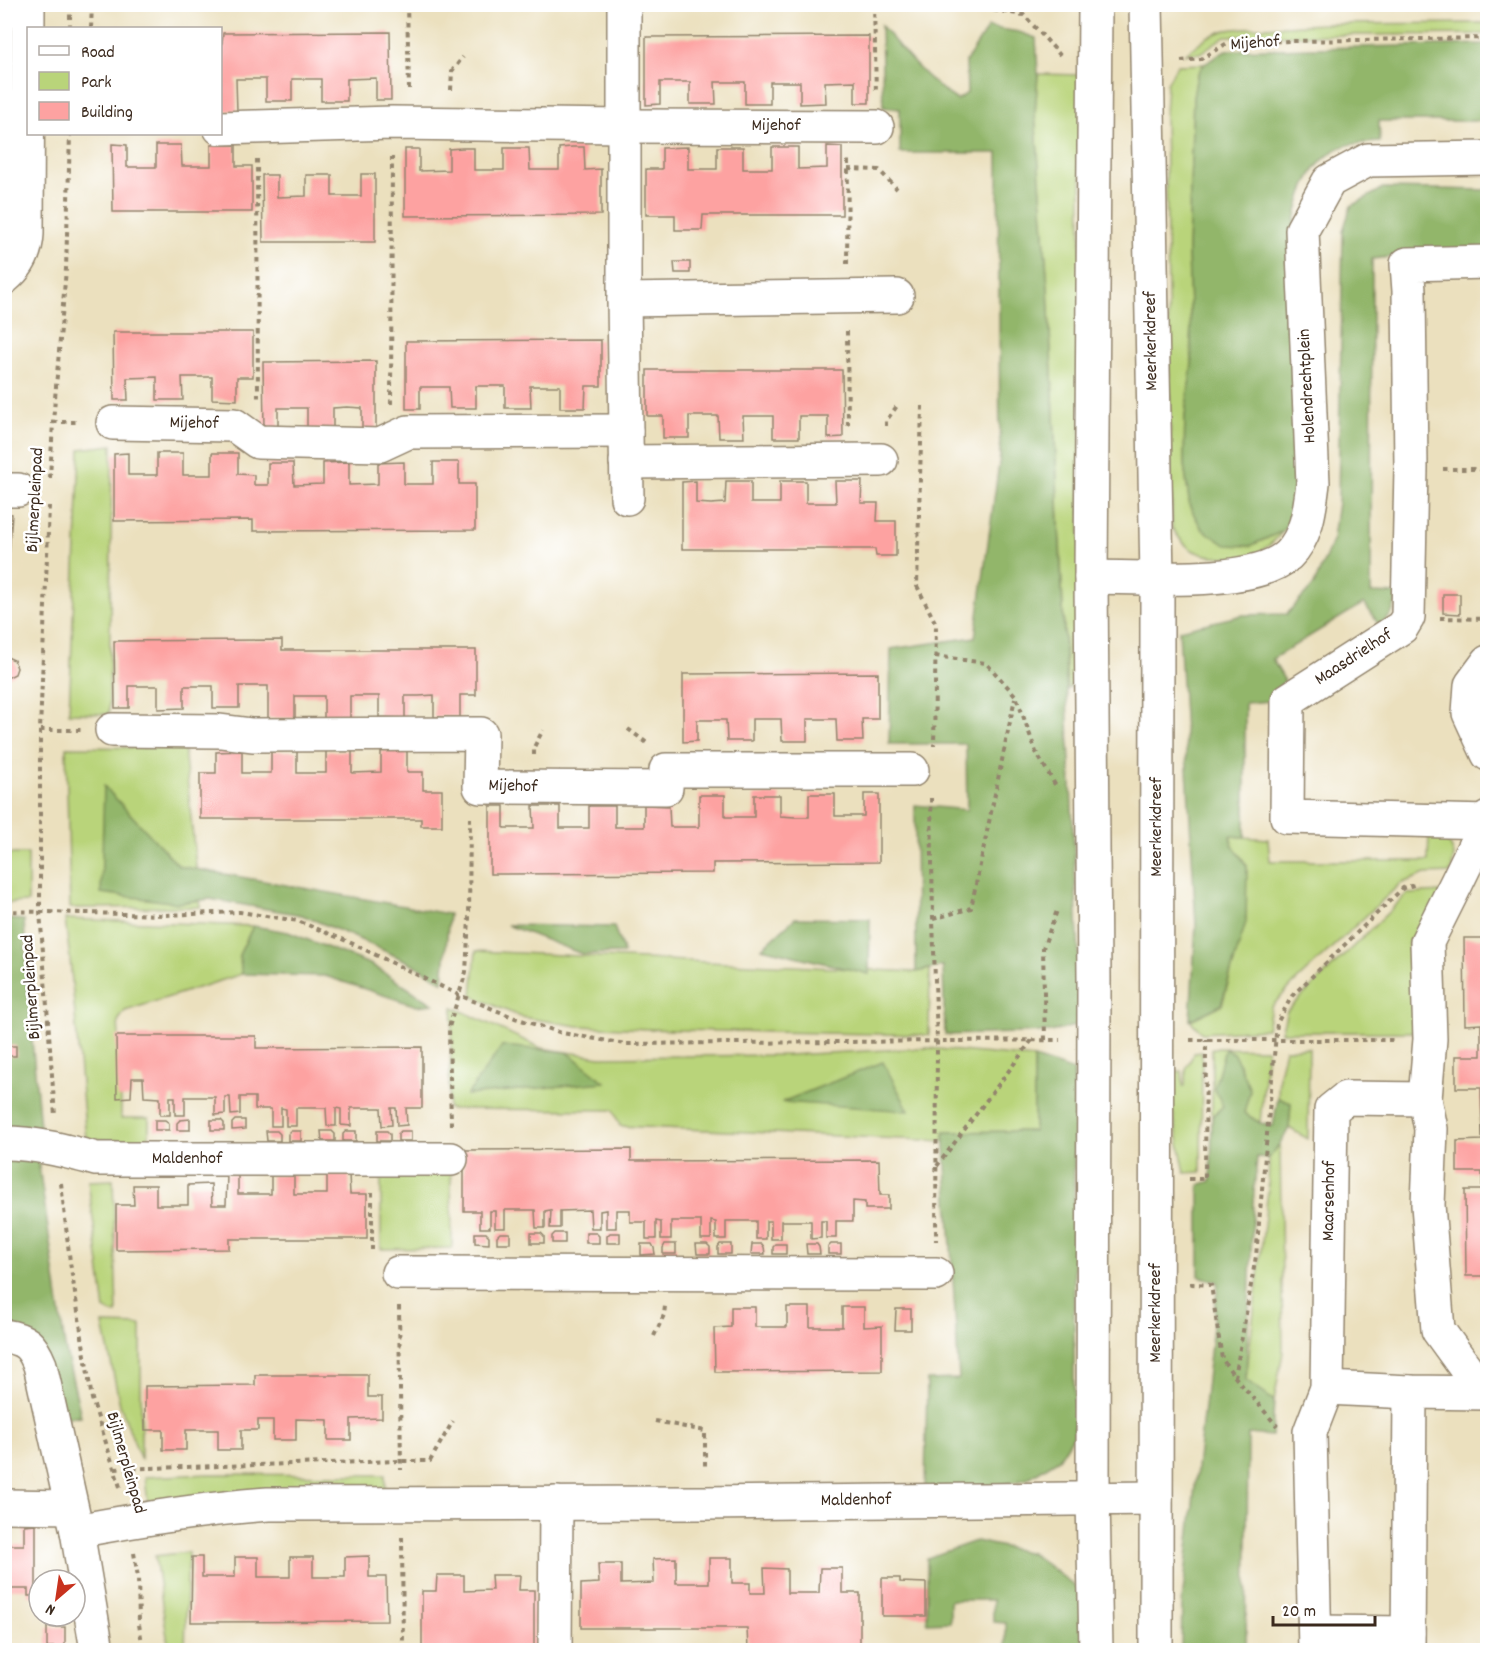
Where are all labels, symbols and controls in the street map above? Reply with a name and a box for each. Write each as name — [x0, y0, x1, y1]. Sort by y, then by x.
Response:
legend — [27, 27, 222, 135]
street label: Mijehof — [1230, 30, 1281, 58]
text: Road — [81, 41, 115, 66]
text: Park — [81, 71, 112, 96]
text: Building — [81, 101, 133, 126]
street label: Mijehof — [751, 114, 801, 139]
street label: Meerkerkdreef — [1139, 290, 1165, 391]
street label: Holendrechtplein — [1293, 328, 1323, 444]
street label: Mijehof — [169, 411, 219, 437]
street label: Bijlmerpleinpad — [21, 447, 51, 553]
street label: Maasdrielhof — [1310, 623, 1398, 693]
street label: Mijehof — [488, 774, 539, 800]
street label: Meerkerkdreef — [1145, 776, 1170, 877]
street label: Bijlmerpleinpad — [16, 934, 48, 1040]
street label: Maldenhof — [152, 1147, 223, 1172]
street label: Maarsenhof — [1317, 1160, 1343, 1241]
street label: Meerkerkdreef — [1144, 1262, 1169, 1363]
street label: Bijlmerpleinpad — [99, 1409, 151, 1517]
street label: Maldenhof — [821, 1488, 892, 1514]
north arrow — [27, 1568, 87, 1628]
scale bar — [1273, 1589, 1375, 1627]
text: N — [42, 1597, 60, 1621]
text: 20 m — [1282, 1600, 1316, 1625]

